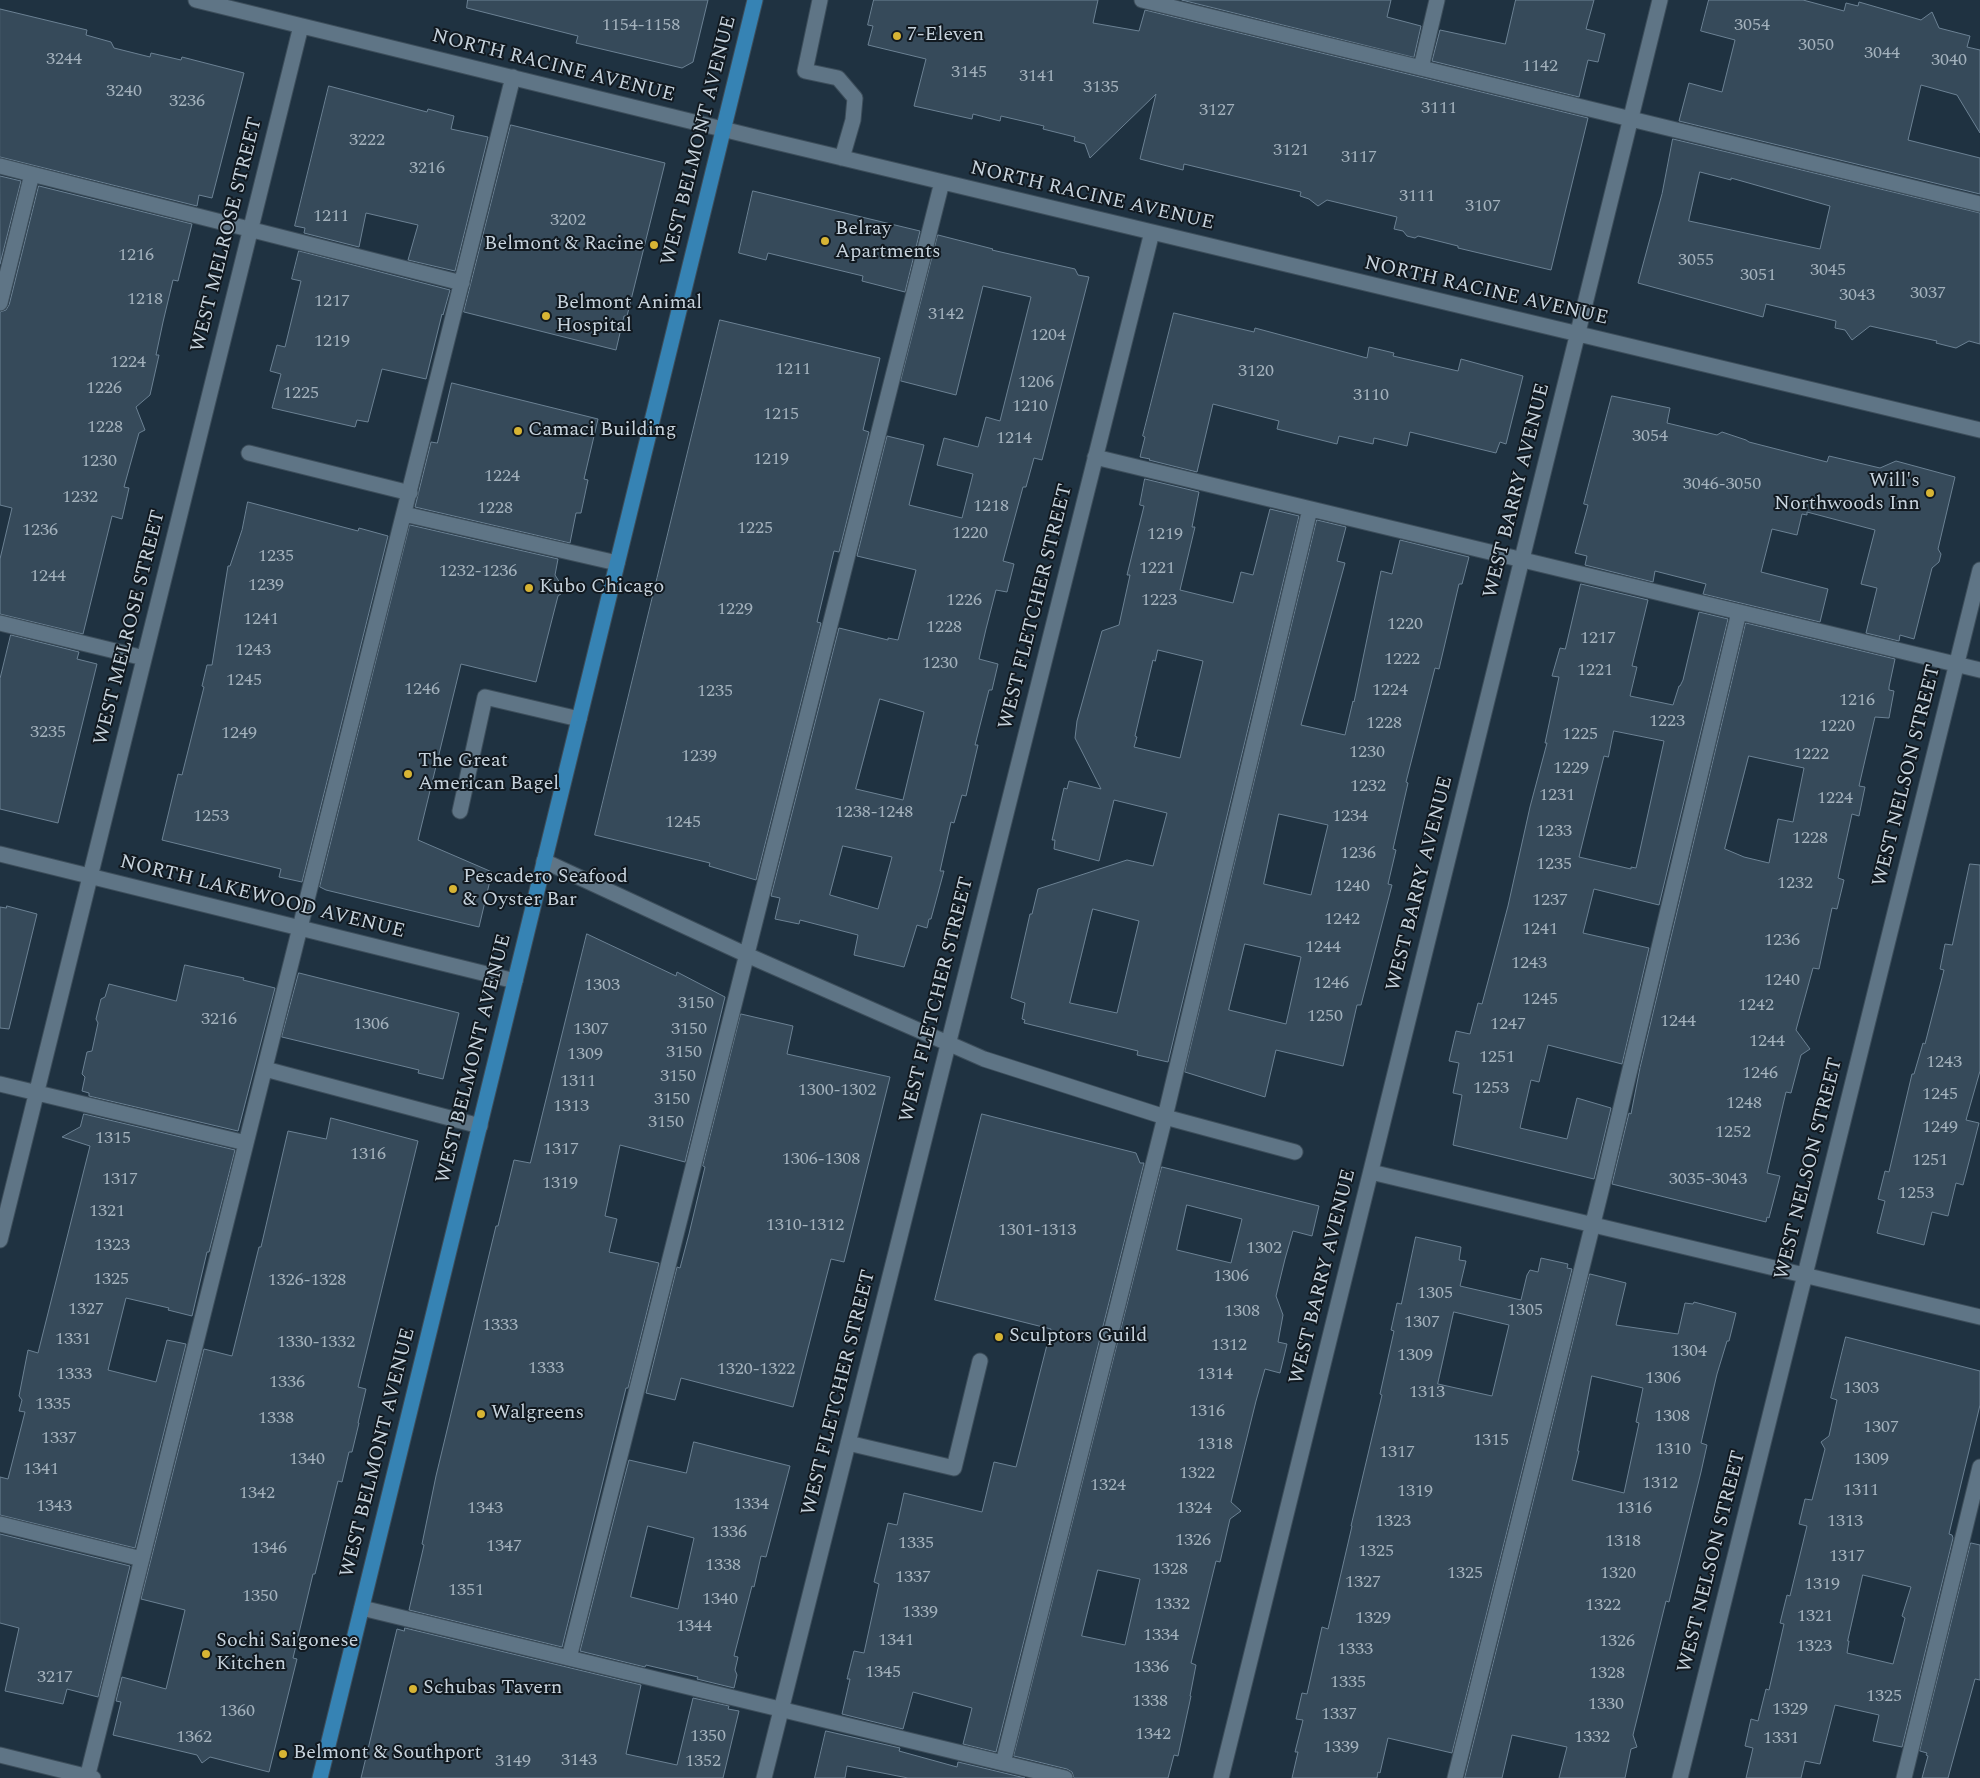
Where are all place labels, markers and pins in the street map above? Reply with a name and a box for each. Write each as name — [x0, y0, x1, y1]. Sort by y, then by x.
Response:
place label: 7-Eleven — [907, 24, 984, 48]
marker: 7-Eleven — [891, 30, 903, 42]
place label: Belray Apartments — [835, 218, 941, 265]
place label: Belmont & Racine — [484, 233, 644, 257]
marker: Belray Apartments — [819, 235, 831, 247]
marker: Belmont & Racine — [648, 239, 660, 251]
place label: Belmont Animal Hospital — [556, 292, 702, 339]
marker: Belmont Animal Hospital — [540, 310, 552, 322]
place label: Camaci Building — [528, 419, 676, 443]
marker: Camaci Building — [512, 425, 524, 437]
place label: Will's Northwoods Inn — [1774, 470, 1920, 517]
marker: Will's Northwoods Inn — [1924, 487, 1936, 499]
place label: Kubo Chicago — [539, 576, 664, 600]
marker: Kubo Chicago — [523, 582, 535, 594]
place label: The Great American Bagel — [418, 750, 559, 797]
marker: The Great American Bagel — [402, 768, 414, 780]
place label: Pescadero Seafood & Oyster Bar — [463, 866, 628, 913]
marker: Pescadero Seafood & Oyster Bar — [447, 883, 459, 895]
place label: Sculptors Guild — [1009, 1325, 1147, 1349]
marker: Sculptors Guild — [993, 1331, 1005, 1343]
place label: Walgreens — [491, 1402, 584, 1426]
marker: Walgreens — [475, 1408, 487, 1420]
place label: Sochi Saigonese Kitchen — [216, 1630, 359, 1677]
marker: Sochi Saigonese Kitchen — [200, 1648, 212, 1660]
place label: Schubas Tavern — [423, 1677, 562, 1701]
marker: Schubas Tavern — [407, 1683, 419, 1695]
place label: Belmont & Southport — [293, 1742, 482, 1766]
marker: Belmont & Southport — [277, 1748, 289, 1760]

